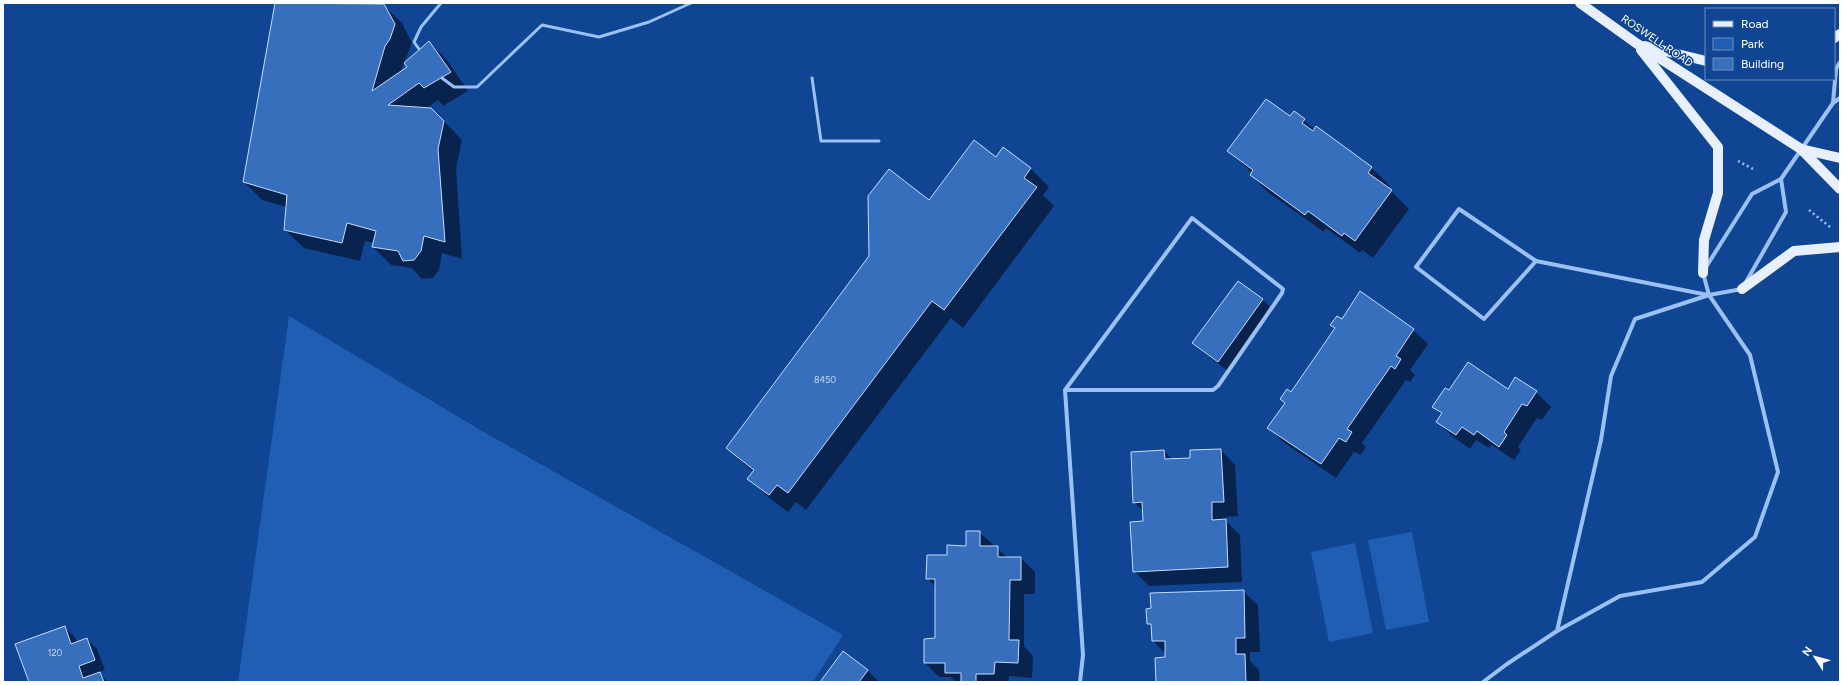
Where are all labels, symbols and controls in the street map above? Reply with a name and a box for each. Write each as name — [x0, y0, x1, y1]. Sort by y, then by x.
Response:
legend — [1705, 8, 1835, 80]
street label: ROSWELL ROAD — [1619, 12, 1696, 70]
text: Road — [1741, 17, 1769, 31]
text: Park — [1741, 37, 1764, 51]
text: Building — [1741, 57, 1784, 71]
house number: 8450 — [814, 374, 836, 385]
north arrow — [1795, 637, 1835, 677]
text: N — [1800, 644, 1815, 659]
house number: 120 — [48, 647, 62, 658]

